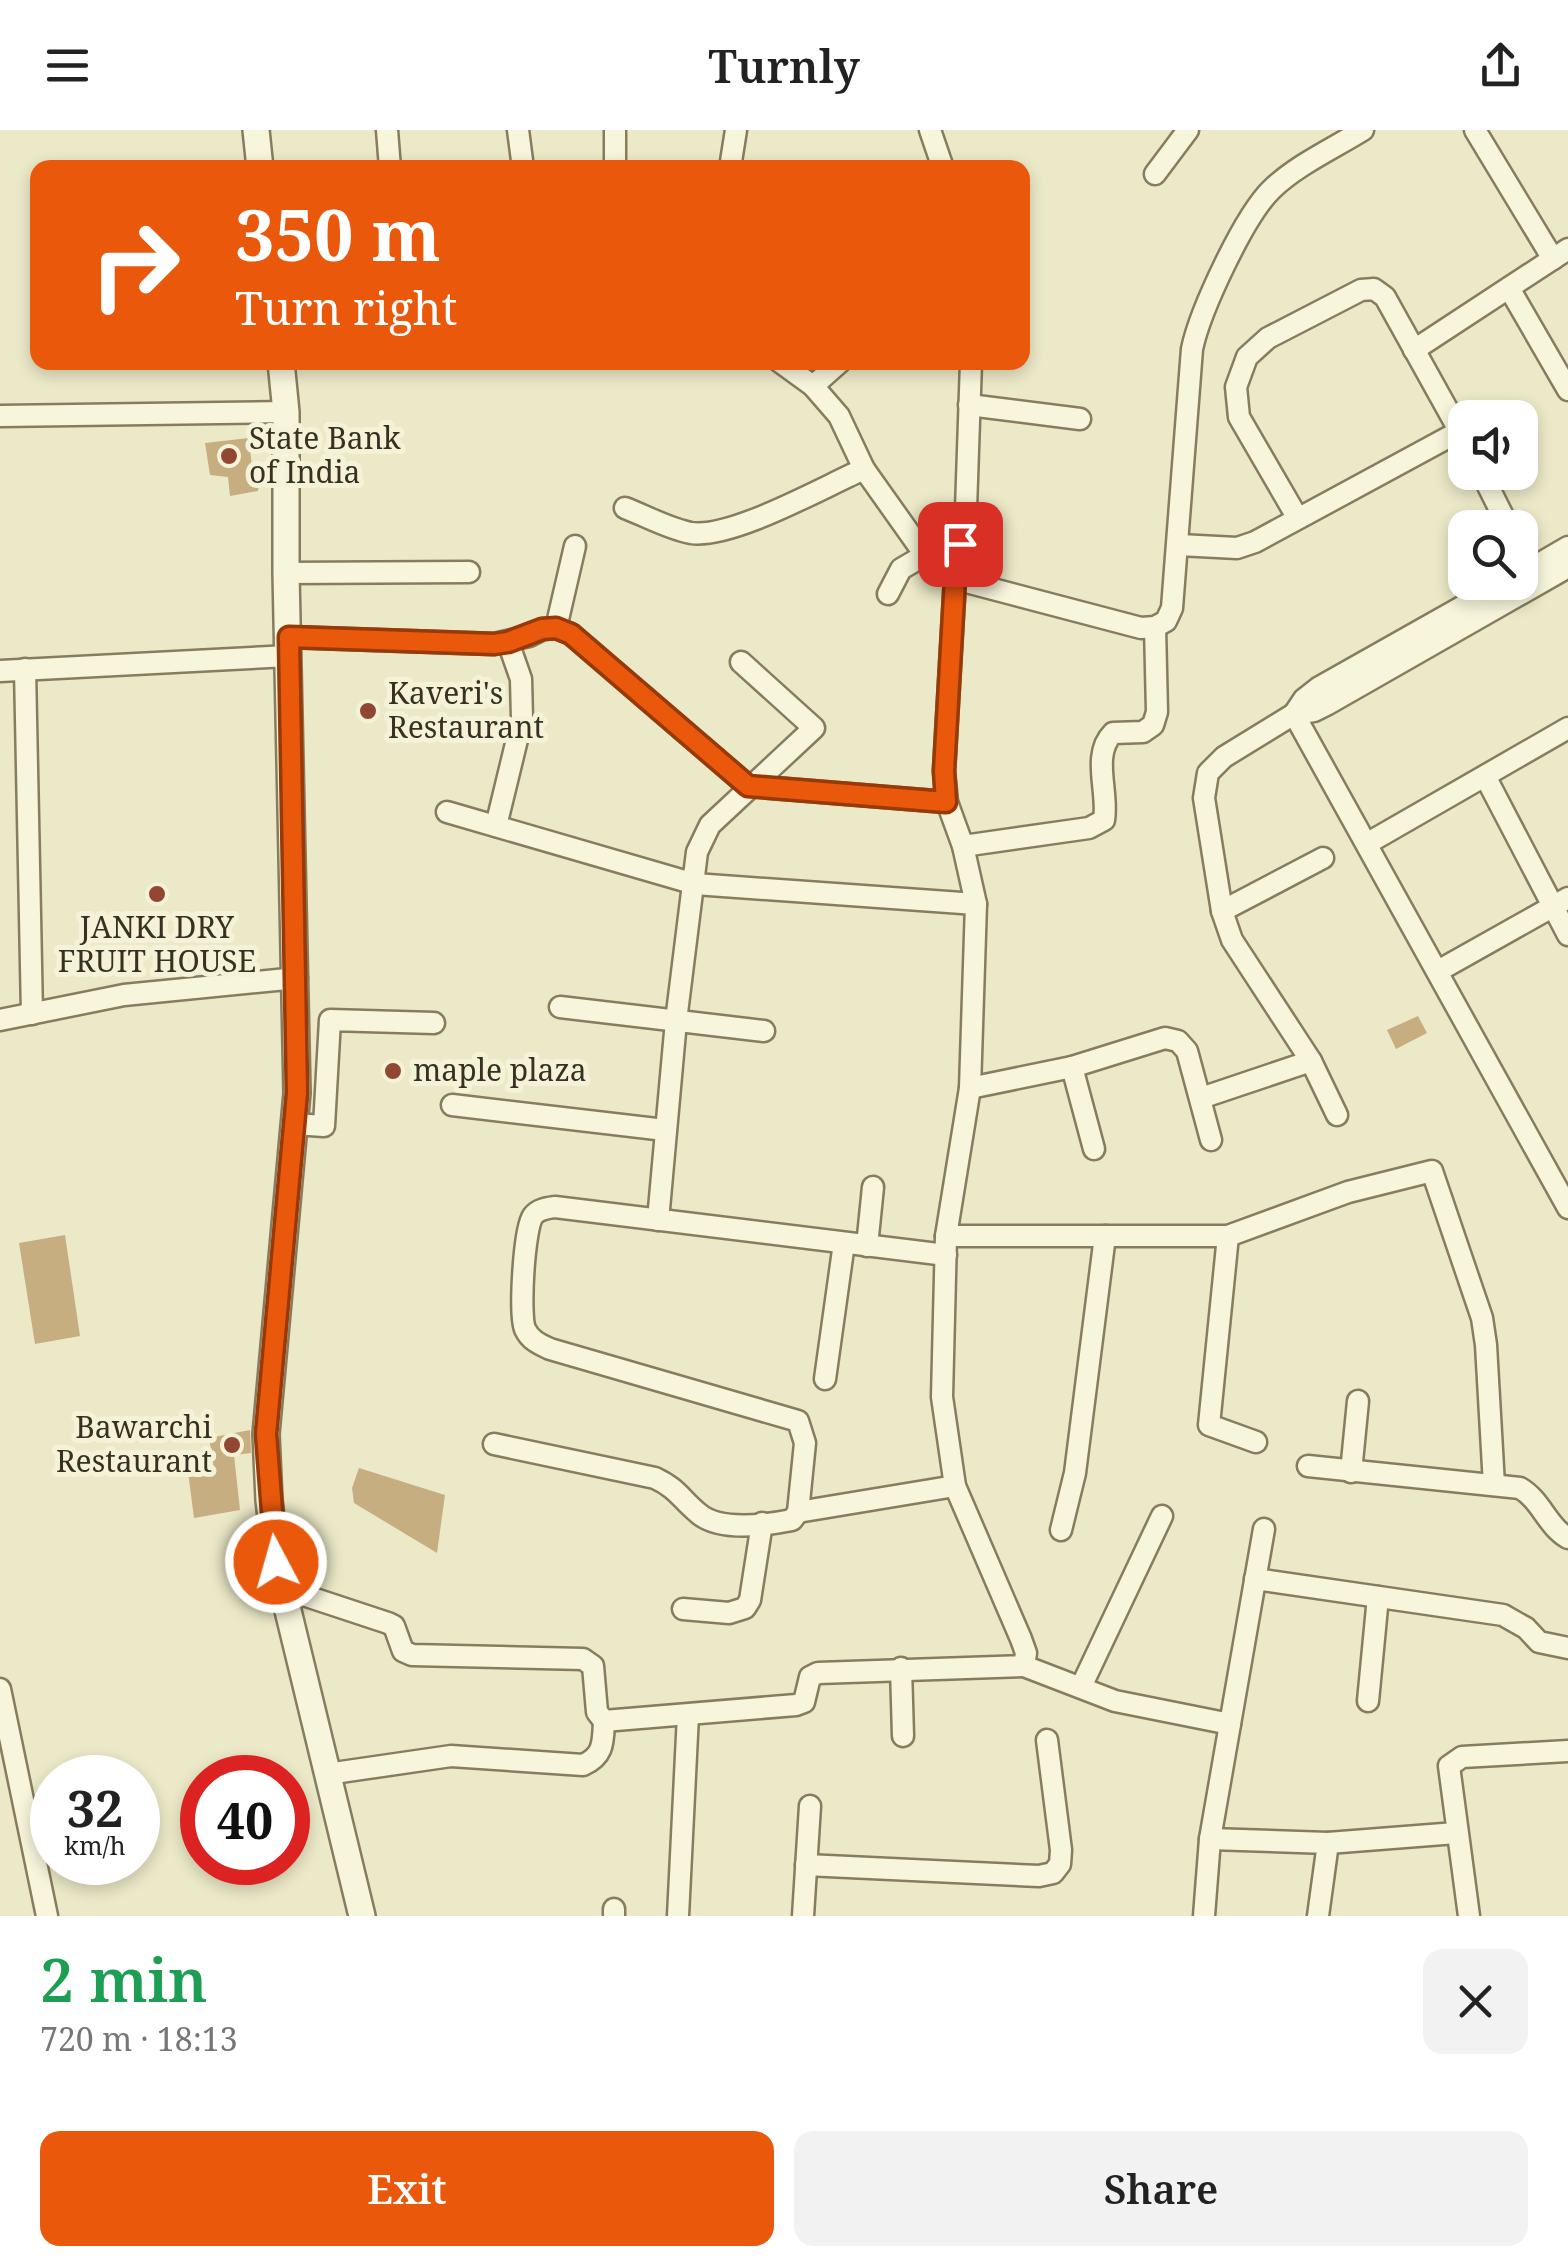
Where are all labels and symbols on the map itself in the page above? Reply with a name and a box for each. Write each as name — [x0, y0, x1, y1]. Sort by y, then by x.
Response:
place label: State Bank of India — [249, 417, 401, 492]
marker: State Bank of India — [218, 445, 240, 467]
pin — [918, 502, 1003, 587]
place label: Kaveri's Restaurant — [388, 672, 544, 747]
marker: Kaveri's Restaurant — [357, 700, 379, 722]
marker: JANKI DRY FRUIT HOUSE — [146, 883, 168, 905]
place label: JANKI DRY FRUIT HOUSE — [58, 906, 256, 981]
place label: maple plaza — [413, 1049, 587, 1090]
marker: maple plaza — [382, 1060, 404, 1082]
place label: Bawarchi Restaurant — [56, 1406, 212, 1481]
marker: Bawarchi Restaurant — [221, 1434, 243, 1456]
position arrow — [224, 1510, 328, 1614]
speed limit sign: 40 — [180, 1755, 310, 1885]

